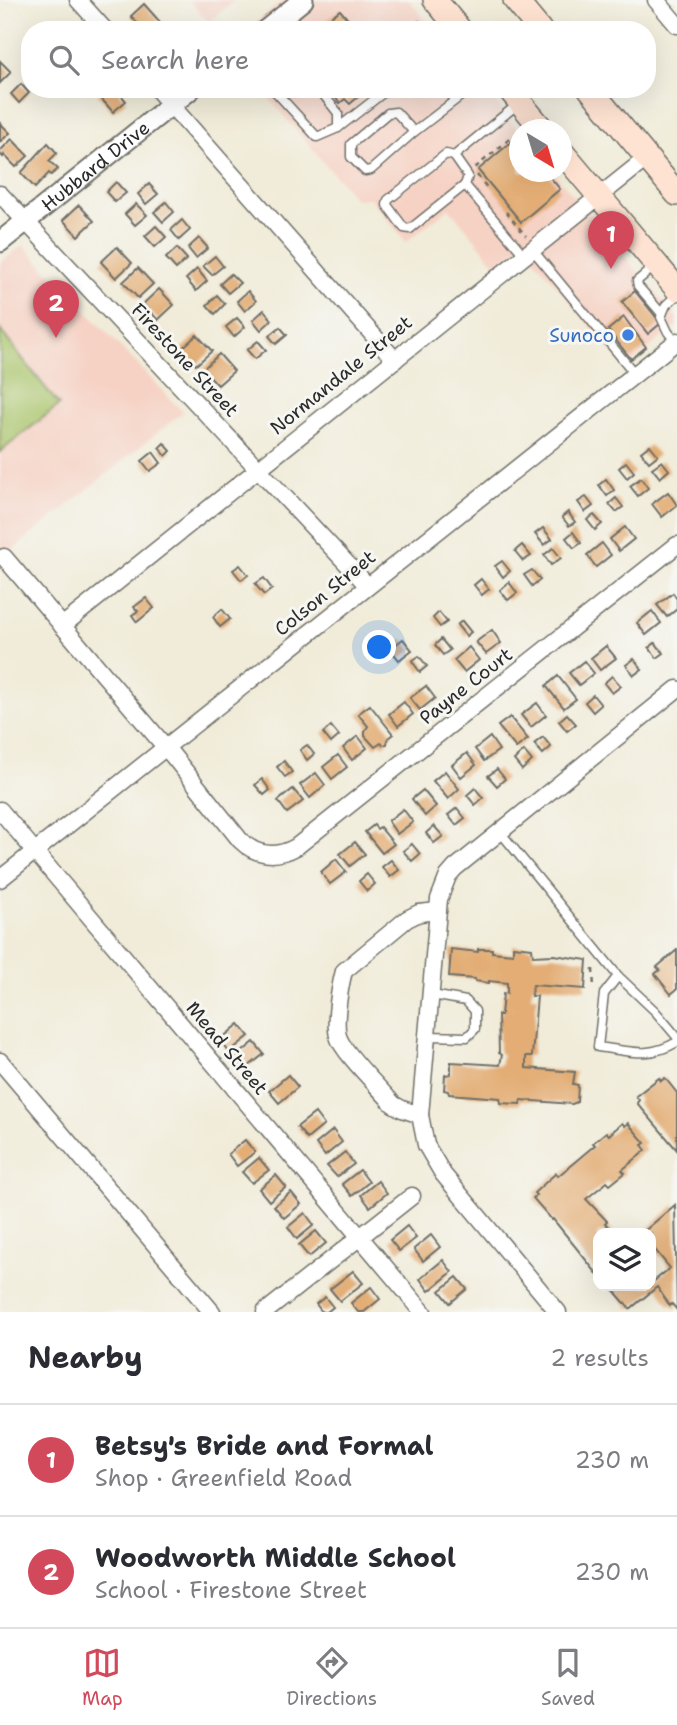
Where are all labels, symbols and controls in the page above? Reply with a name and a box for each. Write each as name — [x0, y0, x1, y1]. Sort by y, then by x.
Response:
search box — [21, 21, 656, 98]
icon: search — [45, 41, 83, 79]
text: Search here — [101, 42, 250, 77]
street label: Hubbard Drive — [36, 115, 155, 217]
north arrow — [509, 119, 572, 182]
pin: 1 — [588, 211, 634, 269]
pin: 2 — [33, 280, 79, 338]
street label: Firestone Street — [126, 298, 244, 422]
street label: Normandale Street — [265, 310, 417, 440]
place label: Sunoco — [549, 323, 614, 348]
marker: Sunoco — [620, 327, 636, 343]
street label: Colson Street — [269, 545, 381, 641]
your location — [362, 630, 396, 664]
street label: Payne Court — [414, 642, 518, 730]
street label: Mead Street — [181, 996, 273, 1100]
map controls — [593, 1228, 656, 1291]
button: layers — [593, 1228, 656, 1291]
text: Nearby — [28, 1337, 143, 1378]
text: 2 results — [550, 1343, 649, 1373]
text: Betsy's Bride and Formal — [95, 1428, 434, 1463]
text: 1 — [46, 1445, 56, 1475]
text: 230 m — [575, 1445, 649, 1475]
text: Shop · Greenfield Road — [95, 1463, 352, 1493]
text: Woodworth Middle School — [95, 1540, 456, 1575]
text: 2 — [43, 1557, 59, 1587]
text: 230 m — [575, 1557, 649, 1587]
text: School · Firestone Street — [95, 1575, 367, 1605]
tab: Map — [82, 1644, 123, 1711]
tab: Directions — [287, 1644, 377, 1711]
tab: Saved — [541, 1644, 595, 1711]

